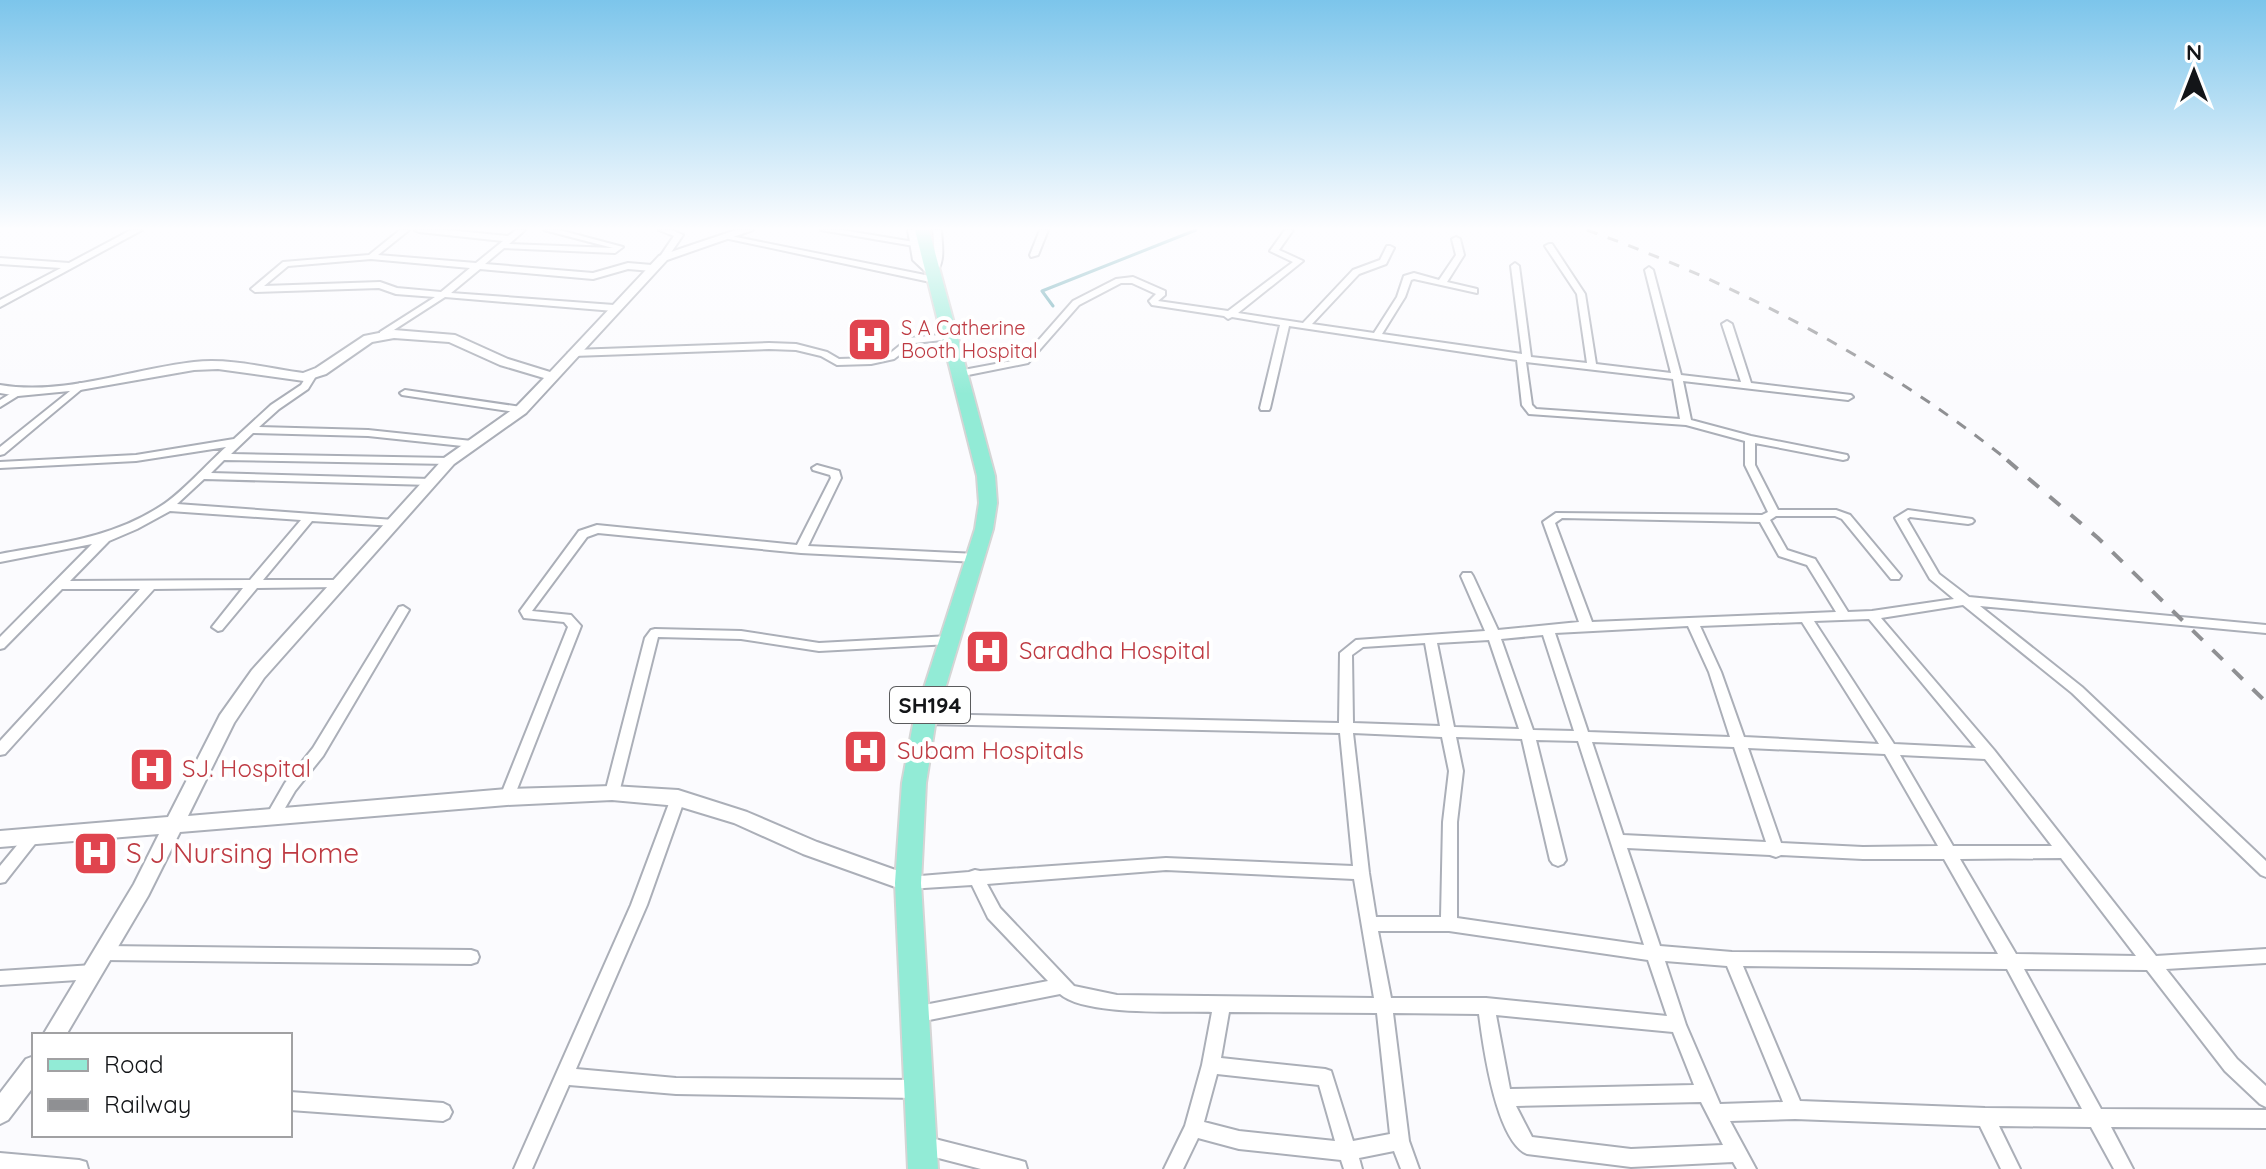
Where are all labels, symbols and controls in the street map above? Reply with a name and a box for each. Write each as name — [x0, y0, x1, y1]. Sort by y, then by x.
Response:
north arrow — [2154, 32, 2234, 112]
text: N — [2186, 38, 2202, 66]
hospital icon: S A Catherine Booth Hospital — [846, 315, 894, 363]
place label: S A Catherine Booth Hospital — [901, 315, 1038, 363]
hospital icon: Saradha Hospital — [964, 627, 1012, 675]
place label: Saradha Hospital — [1019, 635, 1211, 665]
road number: SH194 — [890, 687, 970, 723]
hospital icon: Subam Hospitals — [842, 727, 890, 775]
place label: Subam Hospitals — [897, 735, 1084, 765]
hospital icon: SJ. Hospital — [127, 745, 175, 793]
place label: SJ. Hospital — [182, 753, 311, 783]
hospital icon: S J Nursing Home — [71, 829, 119, 877]
place label: S J Nursing Home — [126, 835, 359, 870]
legend — [32, 1033, 292, 1137]
text: Road — [104, 1049, 164, 1079]
text: Railway — [104, 1089, 191, 1119]

